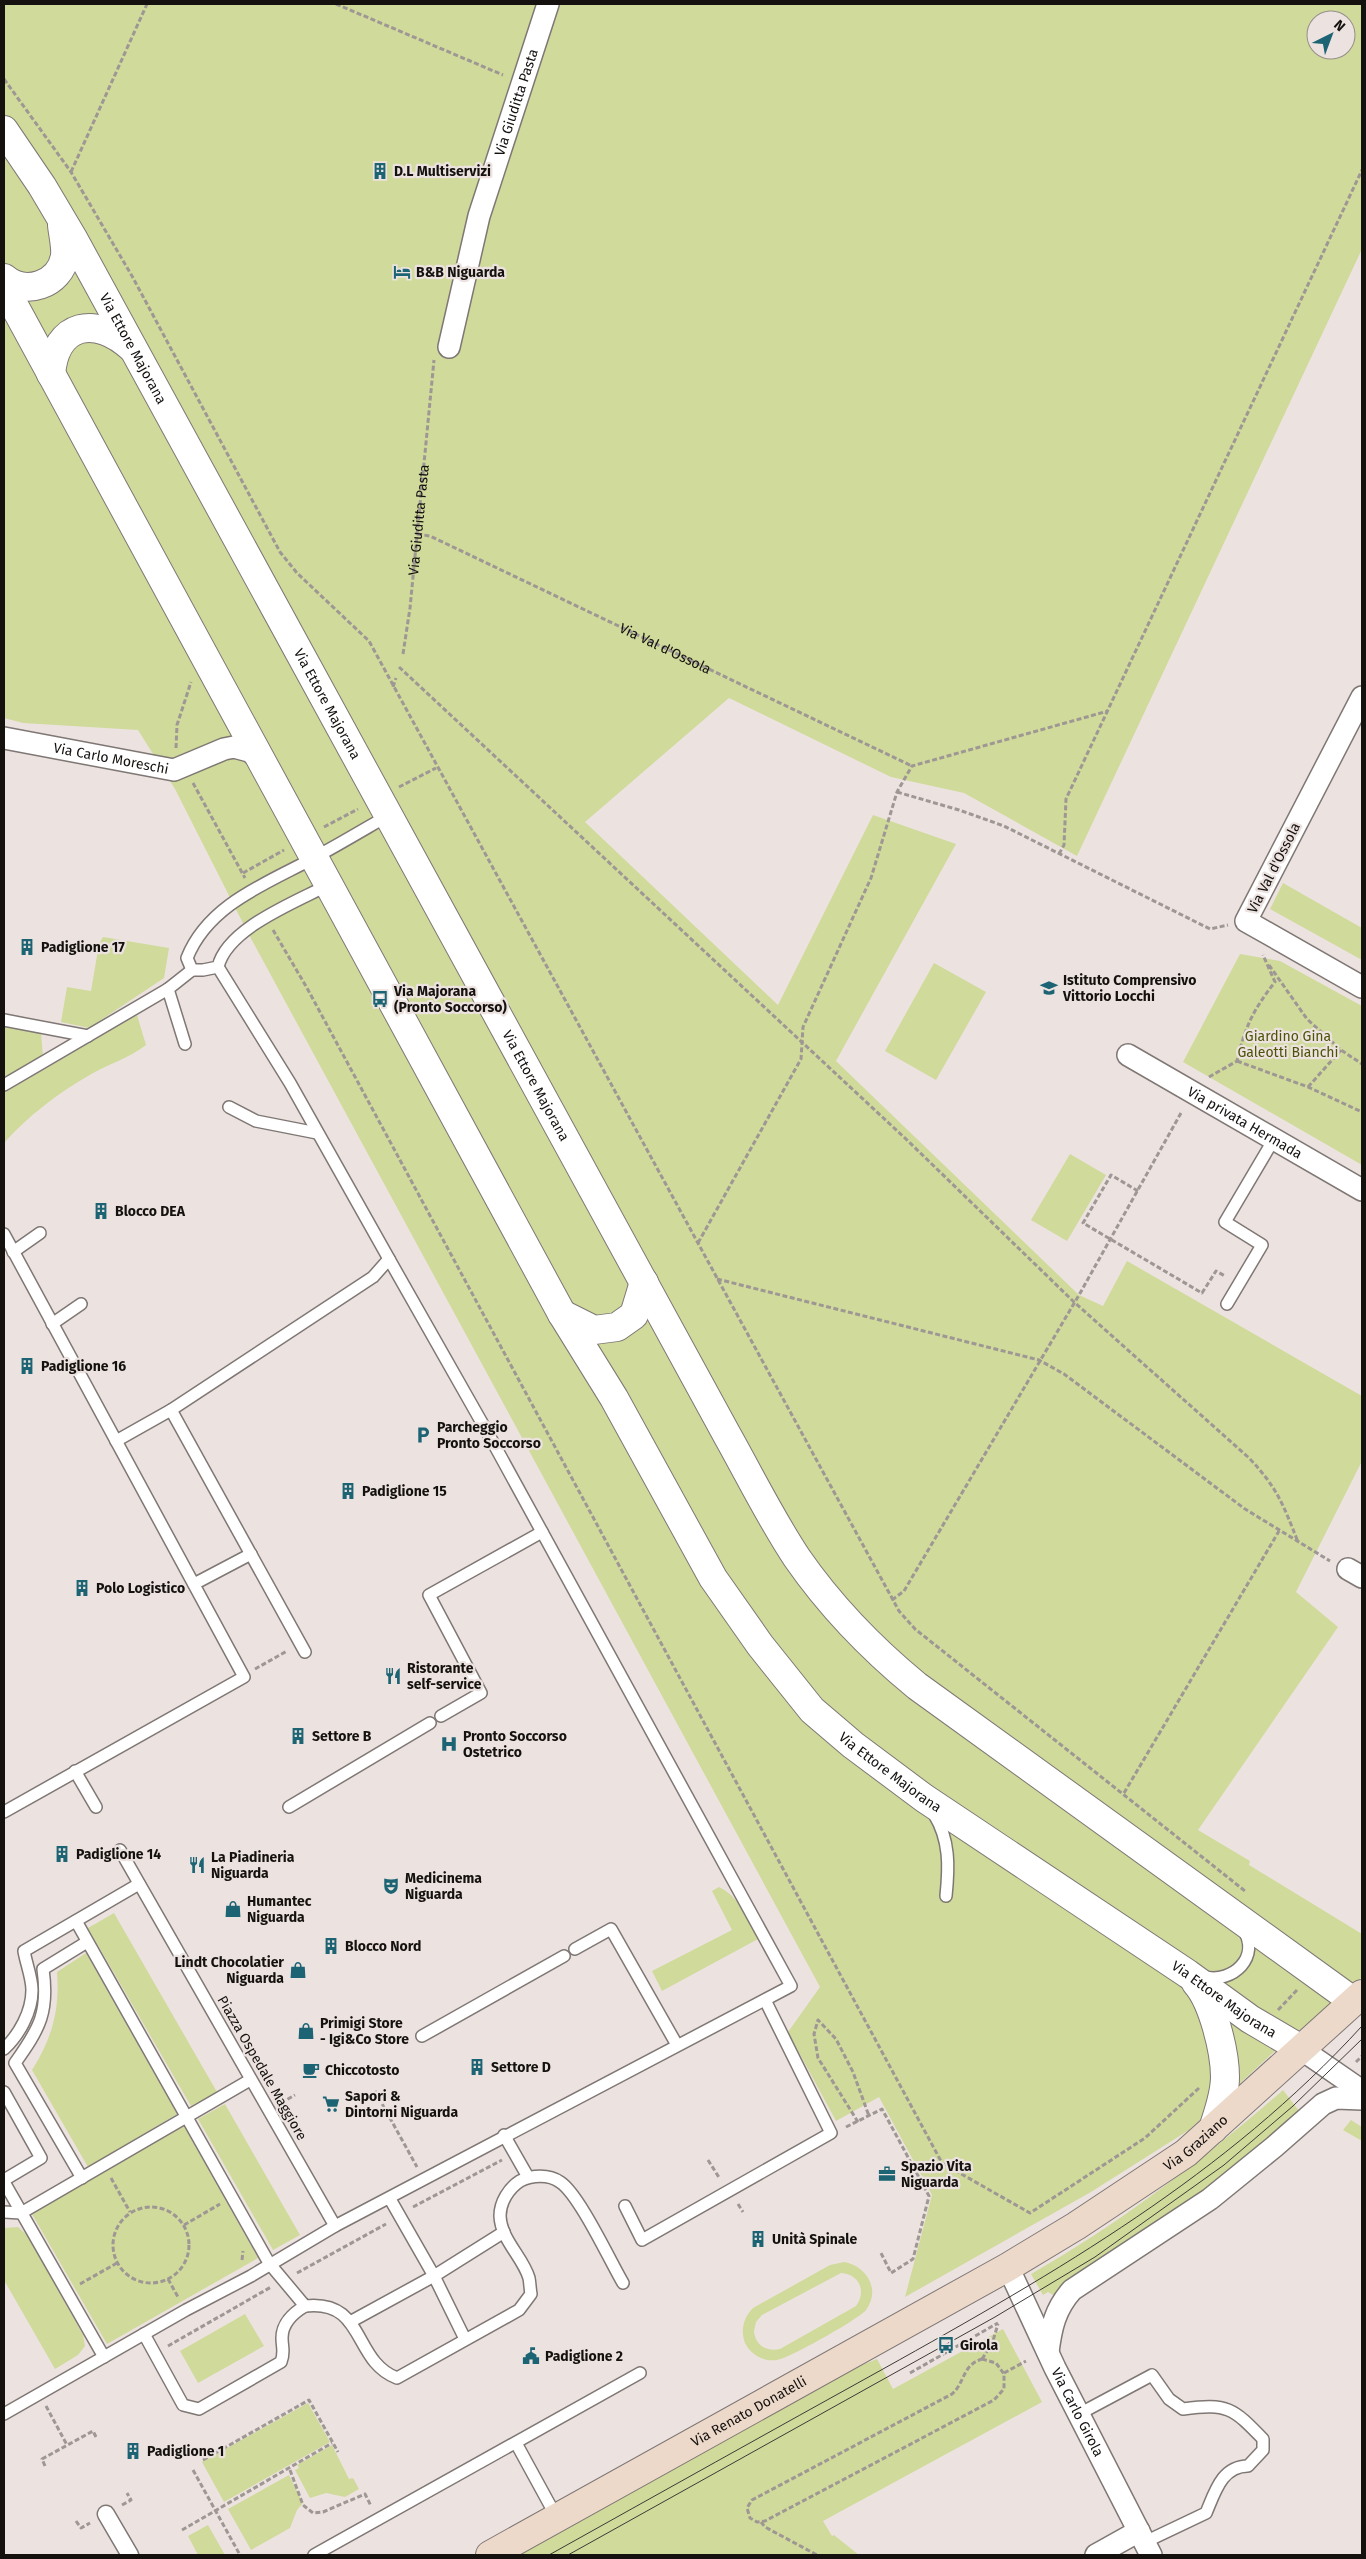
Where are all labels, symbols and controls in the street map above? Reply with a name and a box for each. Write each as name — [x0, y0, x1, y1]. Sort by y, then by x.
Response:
north arrow — [1306, 10, 1356, 60]
text: N — [1330, 16, 1349, 35]
street label: Via Giuditta Pasta — [491, 47, 541, 158]
building icon: D.L Multiservizi — [370, 161, 390, 181]
place label: D.L Multiservizi — [394, 163, 491, 180]
hotel icon: B&B Niguarda — [392, 262, 412, 282]
place label: B&B Niguarda — [416, 264, 505, 281]
street label: Via Ettore Majorana — [96, 290, 170, 407]
street label: Via Giuditta Pasta — [405, 464, 432, 576]
street label: Via Val d'Ossola — [617, 619, 714, 677]
street label: Via Ettore Majorana — [290, 645, 365, 762]
street label: Via Carlo Moreschi — [52, 739, 170, 777]
street label: Via Val d'Ossola — [1244, 820, 1304, 916]
building icon: Padiglione 17 — [17, 937, 37, 957]
place label: Padiglione 17 — [41, 939, 125, 956]
place label: Istituto Comprensivo Vittorio Locchi — [1062, 972, 1196, 1005]
school or university icon: Istituto Comprensivo Vittorio Locchi — [1039, 978, 1059, 998]
place label: Via Majorana (Pronto Soccorso) — [393, 983, 507, 1016]
bus stop icon: Via Majorana (Pronto Soccorso) — [370, 989, 390, 1009]
street label: Via Ettore Majorana — [499, 1027, 573, 1144]
park label: Giardino Gina Galeotti Bianchi — [1237, 1028, 1339, 1061]
street label: Via privata Hermada — [1185, 1083, 1305, 1162]
building icon: Blocco DEA — [91, 1201, 111, 1221]
place label: Blocco DEA — [115, 1203, 186, 1220]
building icon: Padiglione 16 — [17, 1356, 37, 1376]
place label: Padiglione 16 — [41, 1358, 126, 1375]
place label: Parcheggio Pronto Soccorso — [437, 1419, 541, 1452]
parking icon: Parcheggio Pronto Soccorso — [413, 1425, 433, 1445]
building icon: Padiglione 15 — [338, 1481, 358, 1501]
place label: Padiglione 15 — [362, 1483, 447, 1500]
building icon: Polo Logistico — [72, 1578, 92, 1598]
place label: Polo Logistico — [96, 1580, 185, 1597]
place label: Ristorante self-service — [407, 1660, 482, 1693]
restaurant icon: Ristorante self-service — [383, 1666, 403, 1686]
building icon: Settore B — [288, 1726, 308, 1746]
place label: Settore B — [312, 1728, 372, 1745]
place label: Pronto Soccorso Ostetrico — [463, 1728, 567, 1761]
street label: Via Ettore Majorana — [835, 1728, 945, 1816]
hospital icon: Pronto Soccorso Ostetrico — [439, 1734, 459, 1754]
building icon: Padiglione 14 — [52, 1844, 72, 1864]
place label: Padiglione 14 — [76, 1846, 161, 1863]
place label: La Piadineria Niguarda — [211, 1849, 295, 1882]
restaurant icon: La Piadineria Niguarda — [187, 1855, 207, 1875]
place label: Medicinema Niguarda — [405, 1870, 482, 1903]
theatre icon: Medicinema Niguarda — [381, 1876, 401, 1896]
place label: Humantec Niguarda — [247, 1893, 312, 1926]
shop icon: Humantec Niguarda — [223, 1899, 243, 1919]
building icon: Blocco Nord — [321, 1936, 341, 1956]
place label: Blocco Nord — [345, 1938, 421, 1955]
place label: Lindt Chocolatier Niguarda — [174, 1954, 284, 1987]
street label: Via Ettore Majorana — [1169, 1957, 1280, 2041]
shop icon: Lindt Chocolatier Niguarda — [288, 1960, 308, 1980]
street label: Piazza Ospedale Maggiore — [214, 1993, 310, 2143]
place label: Primigi Store - Igi&Co Store — [320, 2015, 409, 2048]
shop icon: Primigi Store - Igi&Co Store — [296, 2021, 316, 2041]
building icon: Settore D — [467, 2057, 487, 2077]
place label: Settore D — [491, 2059, 551, 2076]
cafe icon: Chiccotosto — [301, 2060, 321, 2080]
place label: Chiccotosto — [325, 2062, 399, 2079]
place label: Sapori & Dintorni Niguarda — [345, 2088, 459, 2121]
supermarket icon: Sapori & Dintorni Niguarda — [321, 2094, 341, 2114]
street label: Via Graziano — [1160, 2111, 1231, 2174]
place label: Spazio Vita Niguarda — [901, 2158, 972, 2191]
office icon: Spazio Vita Niguarda — [877, 2164, 897, 2184]
building icon: Unità Spinale — [748, 2229, 768, 2249]
place label: Unità Spinale — [772, 2231, 857, 2248]
bus stop icon: Girola — [936, 2335, 956, 2355]
place label: Girola — [960, 2337, 998, 2354]
public building icon: Padiglione 2 — [521, 2346, 541, 2366]
place label: Padiglione 2 — [545, 2348, 623, 2365]
street label: Via Carlo Girola — [1048, 2365, 1107, 2459]
street label: Via Renato Donatelli — [688, 2372, 809, 2450]
building icon: Padiglione 1 — [123, 2441, 143, 2461]
place label: Padiglione 1 — [147, 2443, 224, 2460]

